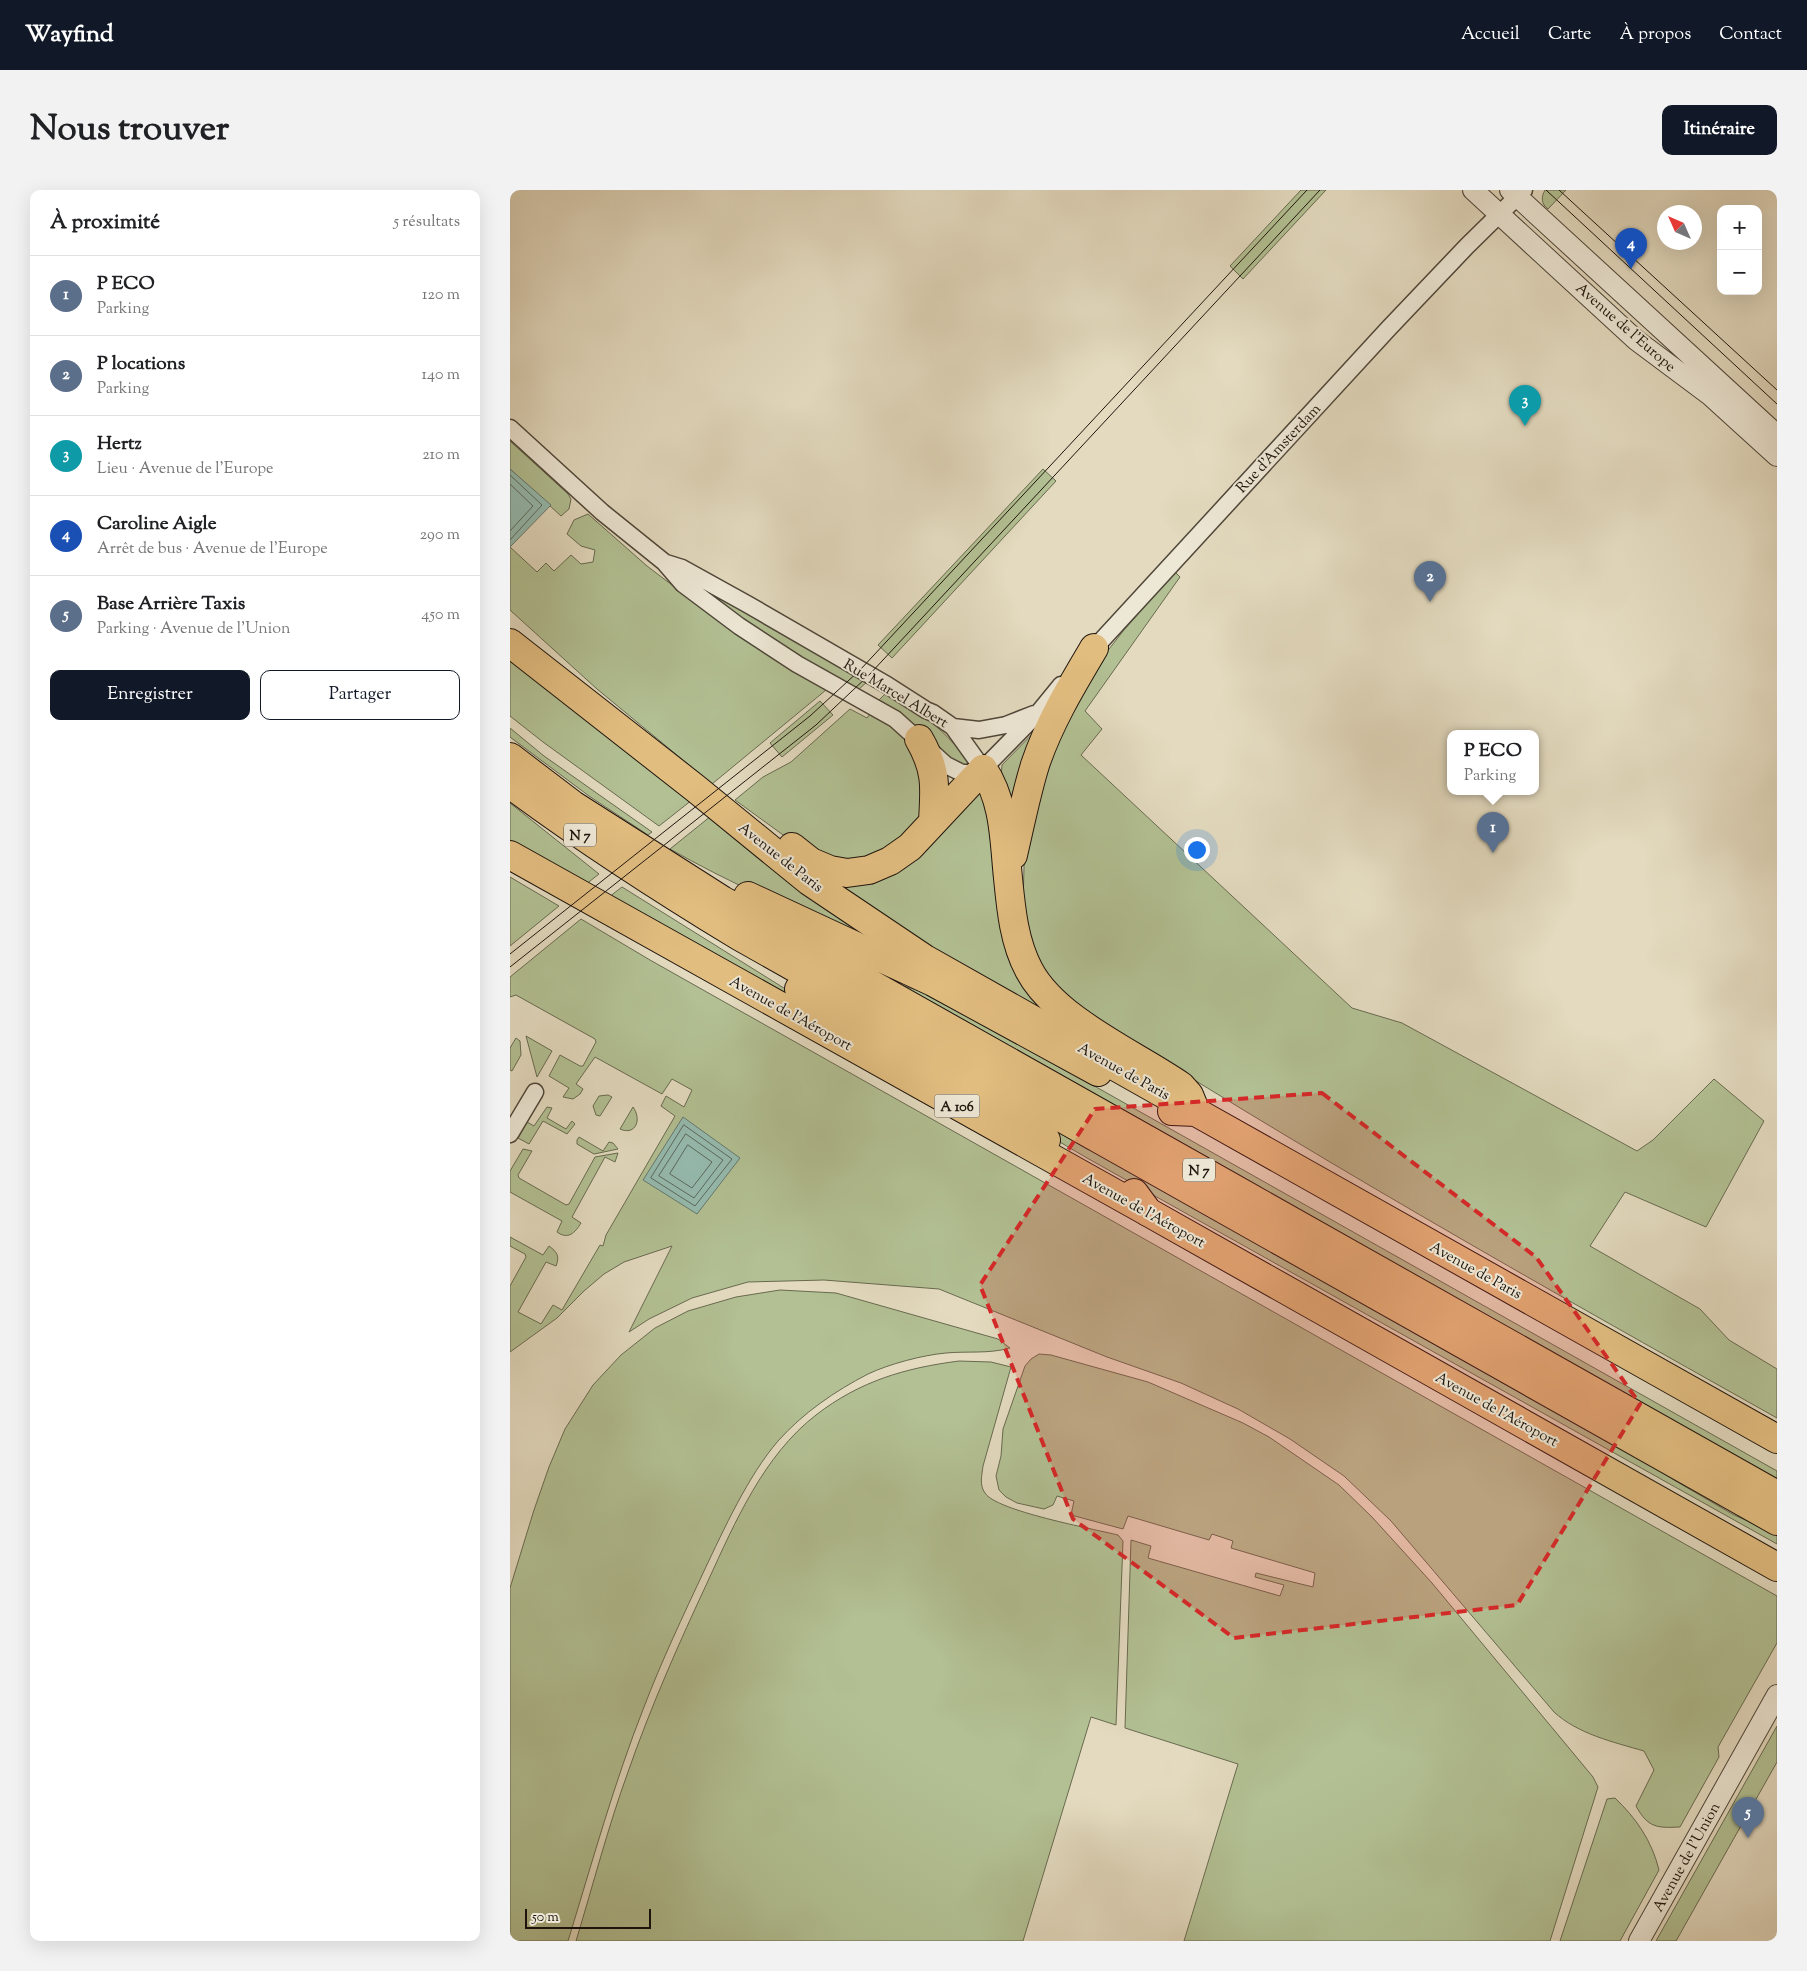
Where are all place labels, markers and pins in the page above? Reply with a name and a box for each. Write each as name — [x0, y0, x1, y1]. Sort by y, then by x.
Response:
pin: 4 — [1615, 228, 1647, 269]
pin: 3 — [1509, 385, 1541, 426]
pin: 2 — [1414, 561, 1446, 602]
pin: 1 — [1477, 812, 1509, 853]
pin: 5 — [1732, 1797, 1764, 1838]

